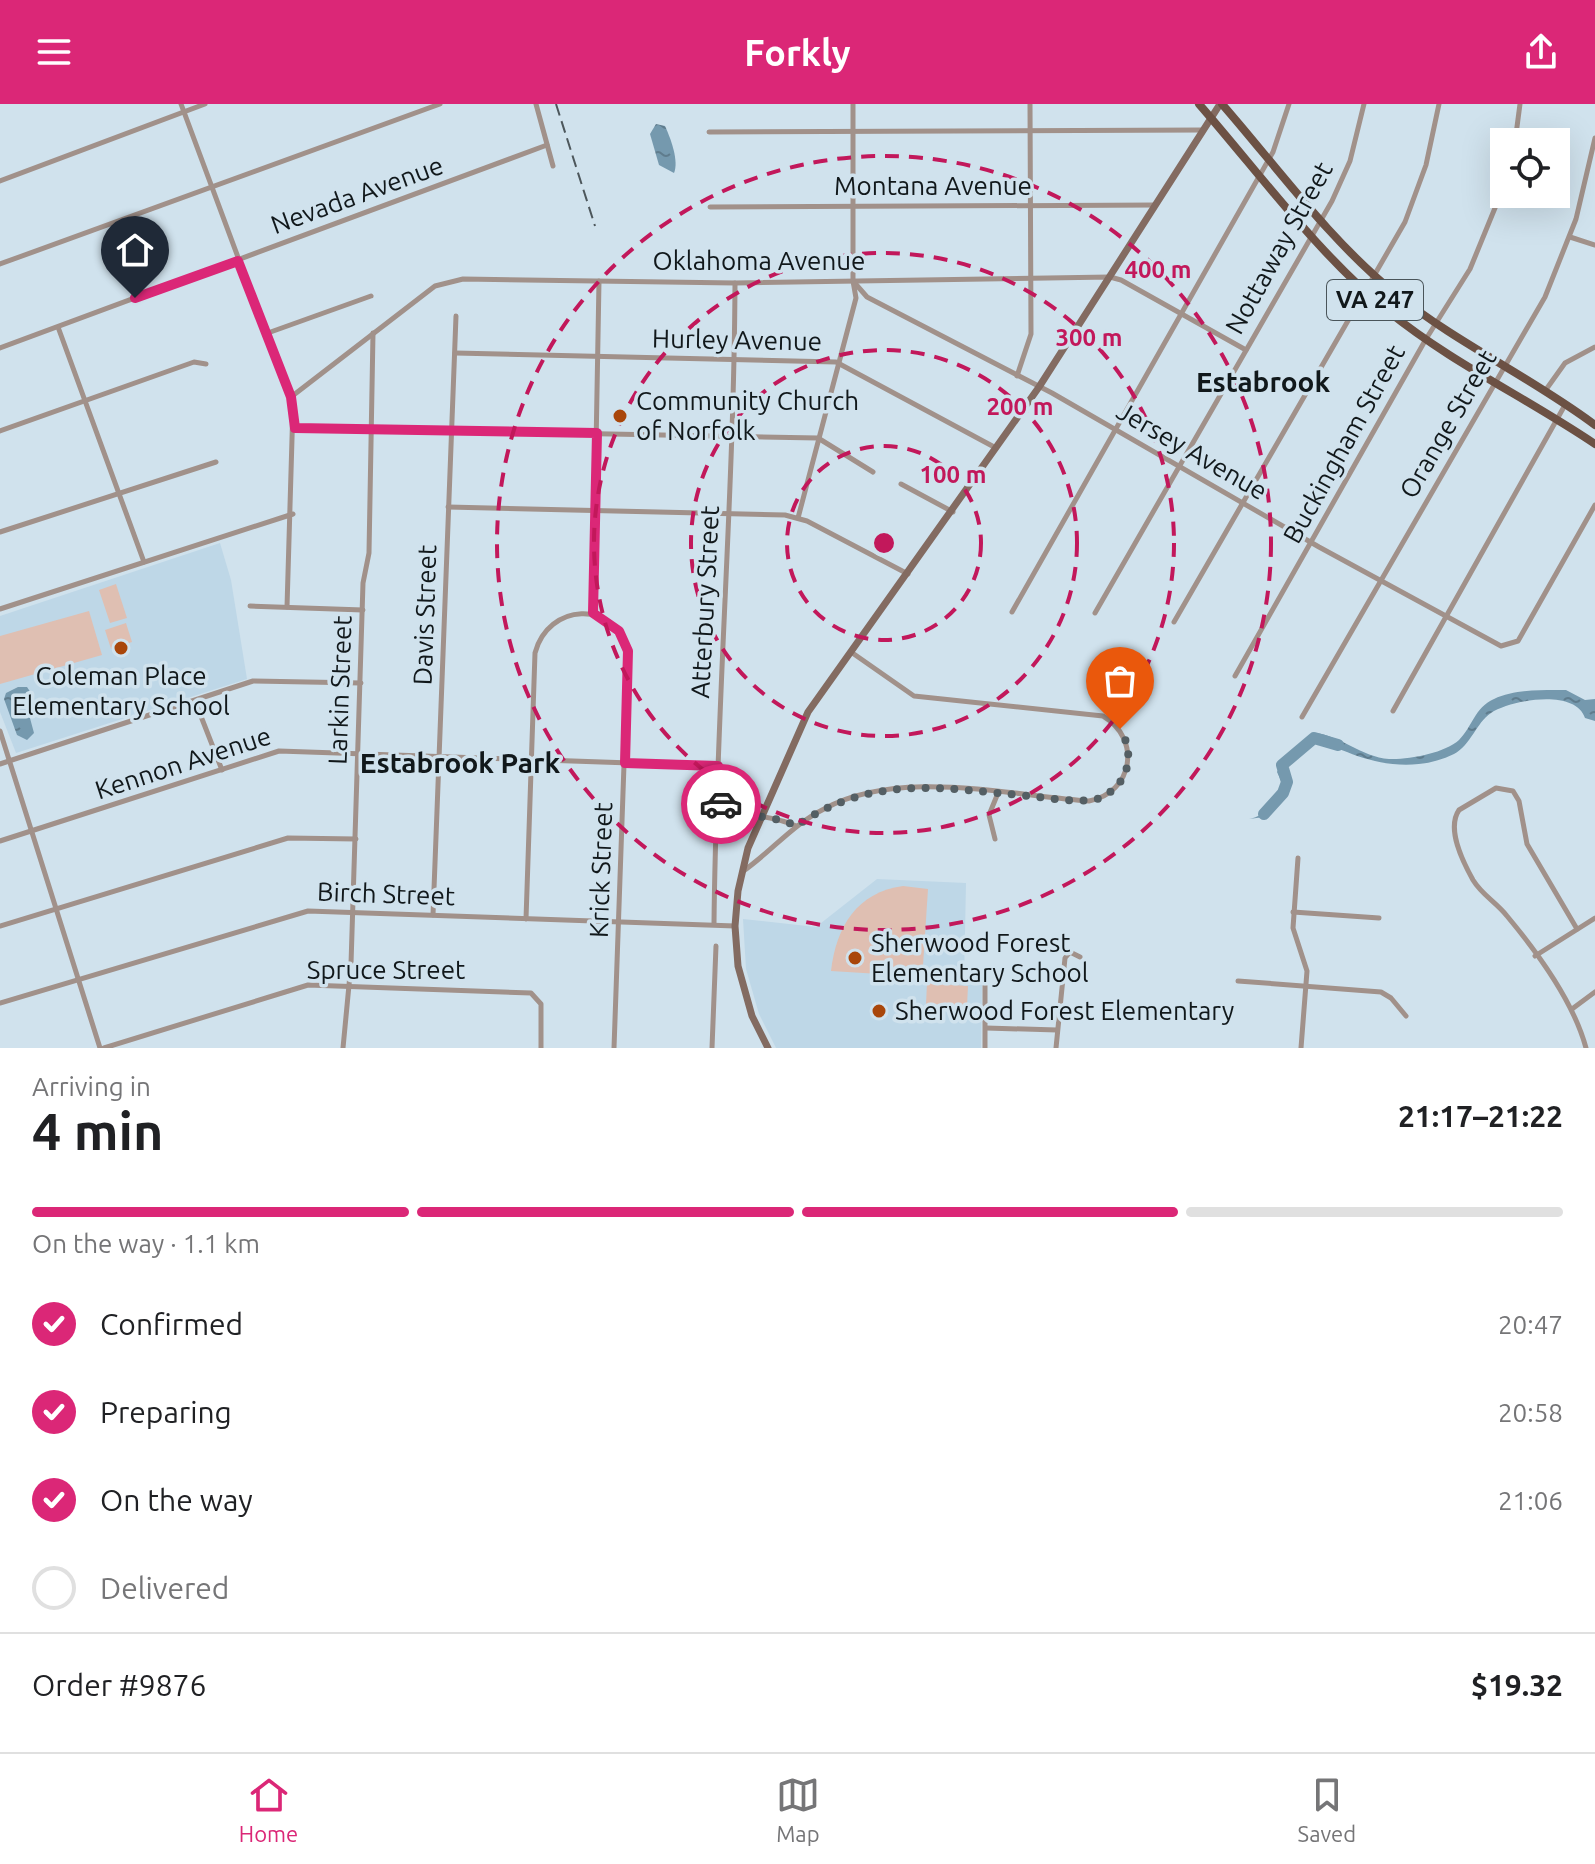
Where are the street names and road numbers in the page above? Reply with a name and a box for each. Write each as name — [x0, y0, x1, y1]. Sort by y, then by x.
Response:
street label: Nevada Avenue — [267, 150, 447, 239]
street label: Nottaway Street — [1219, 157, 1338, 339]
street label: Montana Avenue — [834, 171, 1032, 200]
street label: Oklahoma Avenue — [653, 246, 865, 275]
road number: VA 247 — [1327, 280, 1423, 320]
street label: Hurley Avenue — [652, 324, 822, 355]
street label: Buckingham Street — [1277, 340, 1410, 548]
street label: Orange Street — [1393, 345, 1502, 503]
street label: Jersey Avenue — [1112, 396, 1273, 505]
street label: Atterbury Street — [685, 505, 724, 699]
street label: Davis Street — [408, 544, 441, 686]
street label: Larkin Street — [322, 615, 357, 765]
street label: Kennon Avenue — [91, 720, 274, 805]
street label: Krick Street — [584, 802, 617, 938]
street label: Birch Street — [316, 877, 456, 910]
street label: Spruce Street — [307, 955, 465, 984]

